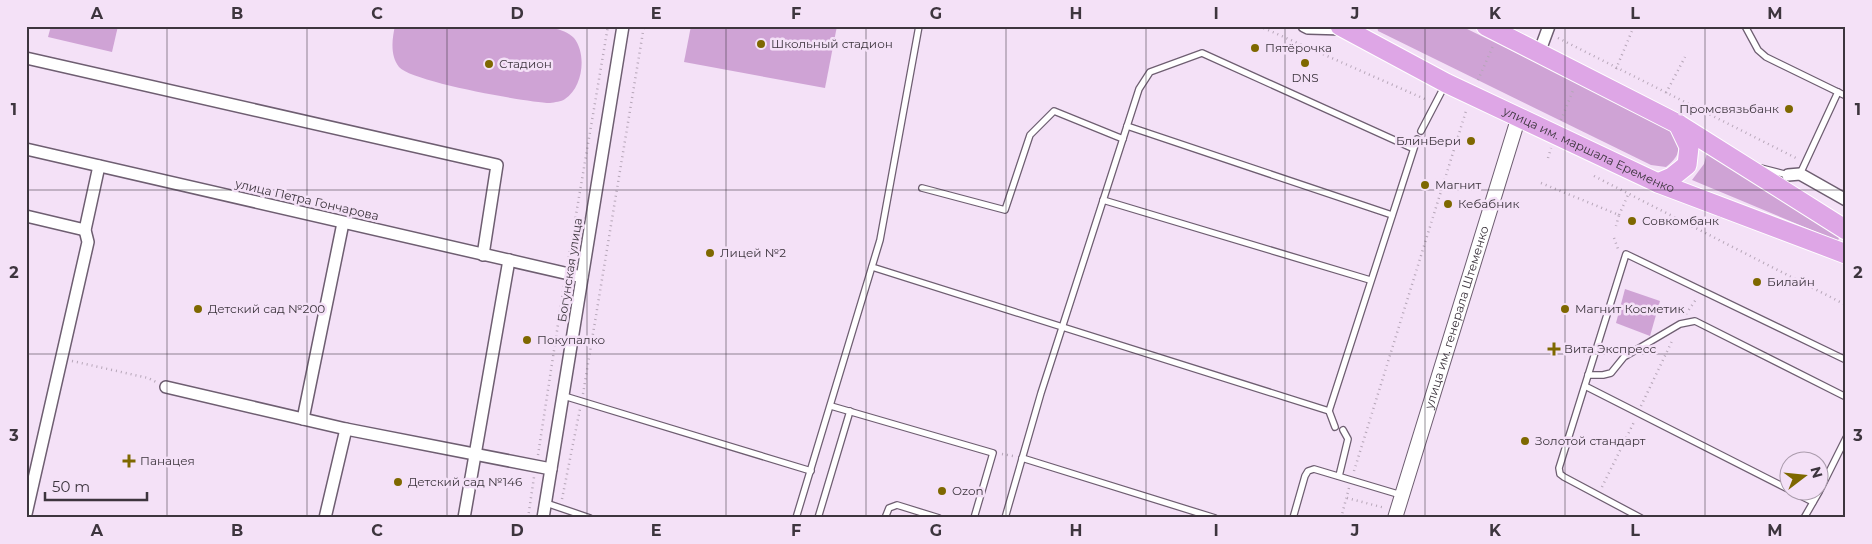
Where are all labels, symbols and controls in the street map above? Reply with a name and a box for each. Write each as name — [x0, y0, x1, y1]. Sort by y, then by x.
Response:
text: A — [90, 4, 104, 23]
text: B — [231, 4, 243, 23]
text: C — [371, 4, 383, 23]
text: D — [510, 4, 524, 23]
text: E — [651, 4, 661, 23]
text: F — [791, 4, 801, 23]
text: G — [930, 4, 942, 23]
text: H — [1070, 4, 1082, 23]
text: I — [1213, 4, 1219, 23]
text: J — [1350, 4, 1359, 23]
text: K — [1489, 4, 1502, 23]
text: L — [1630, 4, 1640, 23]
text: M — [1767, 4, 1783, 23]
place label: Школьный стадион — [771, 36, 893, 51]
marker: Школьный стадион — [755, 38, 767, 50]
place label: Пятёрочка — [1265, 40, 1332, 55]
marker: Пятёрочка — [1249, 42, 1261, 54]
place label: Стадион — [499, 56, 552, 71]
marker: DNS — [1299, 57, 1311, 69]
marker: Стадион — [483, 58, 495, 70]
place label: DNS — [1291, 70, 1319, 85]
text: 1 — [11, 100, 17, 119]
text: 1 — [1855, 100, 1861, 119]
place label: Промсвязьбанк — [1679, 101, 1779, 116]
street label: улица им. маршала Еременко — [1500, 103, 1677, 196]
marker: Промсвязьбанк — [1783, 103, 1795, 115]
place label: БлинБери — [1396, 133, 1461, 148]
marker: БлинБери — [1465, 135, 1477, 147]
street label: улица Петра Гончарова — [233, 175, 380, 223]
place label: Магнит — [1435, 177, 1482, 192]
marker: Магнит — [1419, 179, 1431, 191]
place label: Кебабник — [1458, 196, 1520, 211]
marker: Кебабник — [1442, 198, 1454, 210]
place label: Совкомбанк — [1642, 213, 1719, 228]
marker: Совкомбанк — [1626, 215, 1638, 227]
street label: Богунская улица — [554, 217, 585, 323]
street label: улица им. генерала Штеменко — [1421, 223, 1492, 412]
place label: Лицей №2 — [720, 245, 786, 260]
marker: Лицей №2 — [704, 247, 716, 259]
text: 2 — [9, 263, 19, 282]
text: 2 — [1853, 263, 1863, 282]
place label: Билайн — [1767, 274, 1815, 289]
marker: Билайн — [1751, 276, 1763, 288]
place label: Детский сад №200 — [208, 301, 325, 316]
place label: Магнит Косметик — [1575, 301, 1684, 316]
marker: Детский сад №200 — [192, 303, 204, 315]
marker: Магнит Косметик — [1559, 303, 1571, 315]
place label: Покупалко — [537, 332, 605, 347]
marker: Покупалко — [521, 334, 533, 346]
place label: Вита Экспресс — [1564, 341, 1656, 356]
marker: Вита Экспресс — [1548, 343, 1560, 355]
text: 3 — [8, 426, 19, 445]
text: 3 — [1852, 426, 1863, 445]
place label: Золотой стандарт — [1535, 433, 1646, 448]
marker: Золотой стандарт — [1519, 435, 1531, 447]
north arrow — [1780, 452, 1830, 502]
place label: Панацея — [140, 453, 195, 468]
marker: Панацея — [122, 454, 136, 468]
text: N — [1806, 464, 1827, 480]
scale bar — [45, 469, 148, 501]
place label: Детский сад №146 — [408, 474, 522, 489]
marker: Детский сад №146 — [392, 476, 404, 488]
text: 50 m — [52, 477, 90, 496]
place label: Ozon — [952, 483, 984, 498]
marker: Ozon — [936, 485, 948, 497]
text: A — [90, 521, 104, 540]
text: B — [231, 521, 243, 540]
text: C — [371, 521, 383, 540]
text: D — [510, 521, 524, 540]
text: E — [651, 521, 661, 540]
text: F — [791, 521, 801, 540]
text: G — [930, 521, 942, 540]
text: H — [1070, 521, 1082, 540]
text: I — [1213, 521, 1219, 540]
text: J — [1350, 521, 1359, 540]
text: K — [1489, 521, 1502, 540]
text: L — [1630, 521, 1640, 540]
text: M — [1767, 521, 1783, 540]

